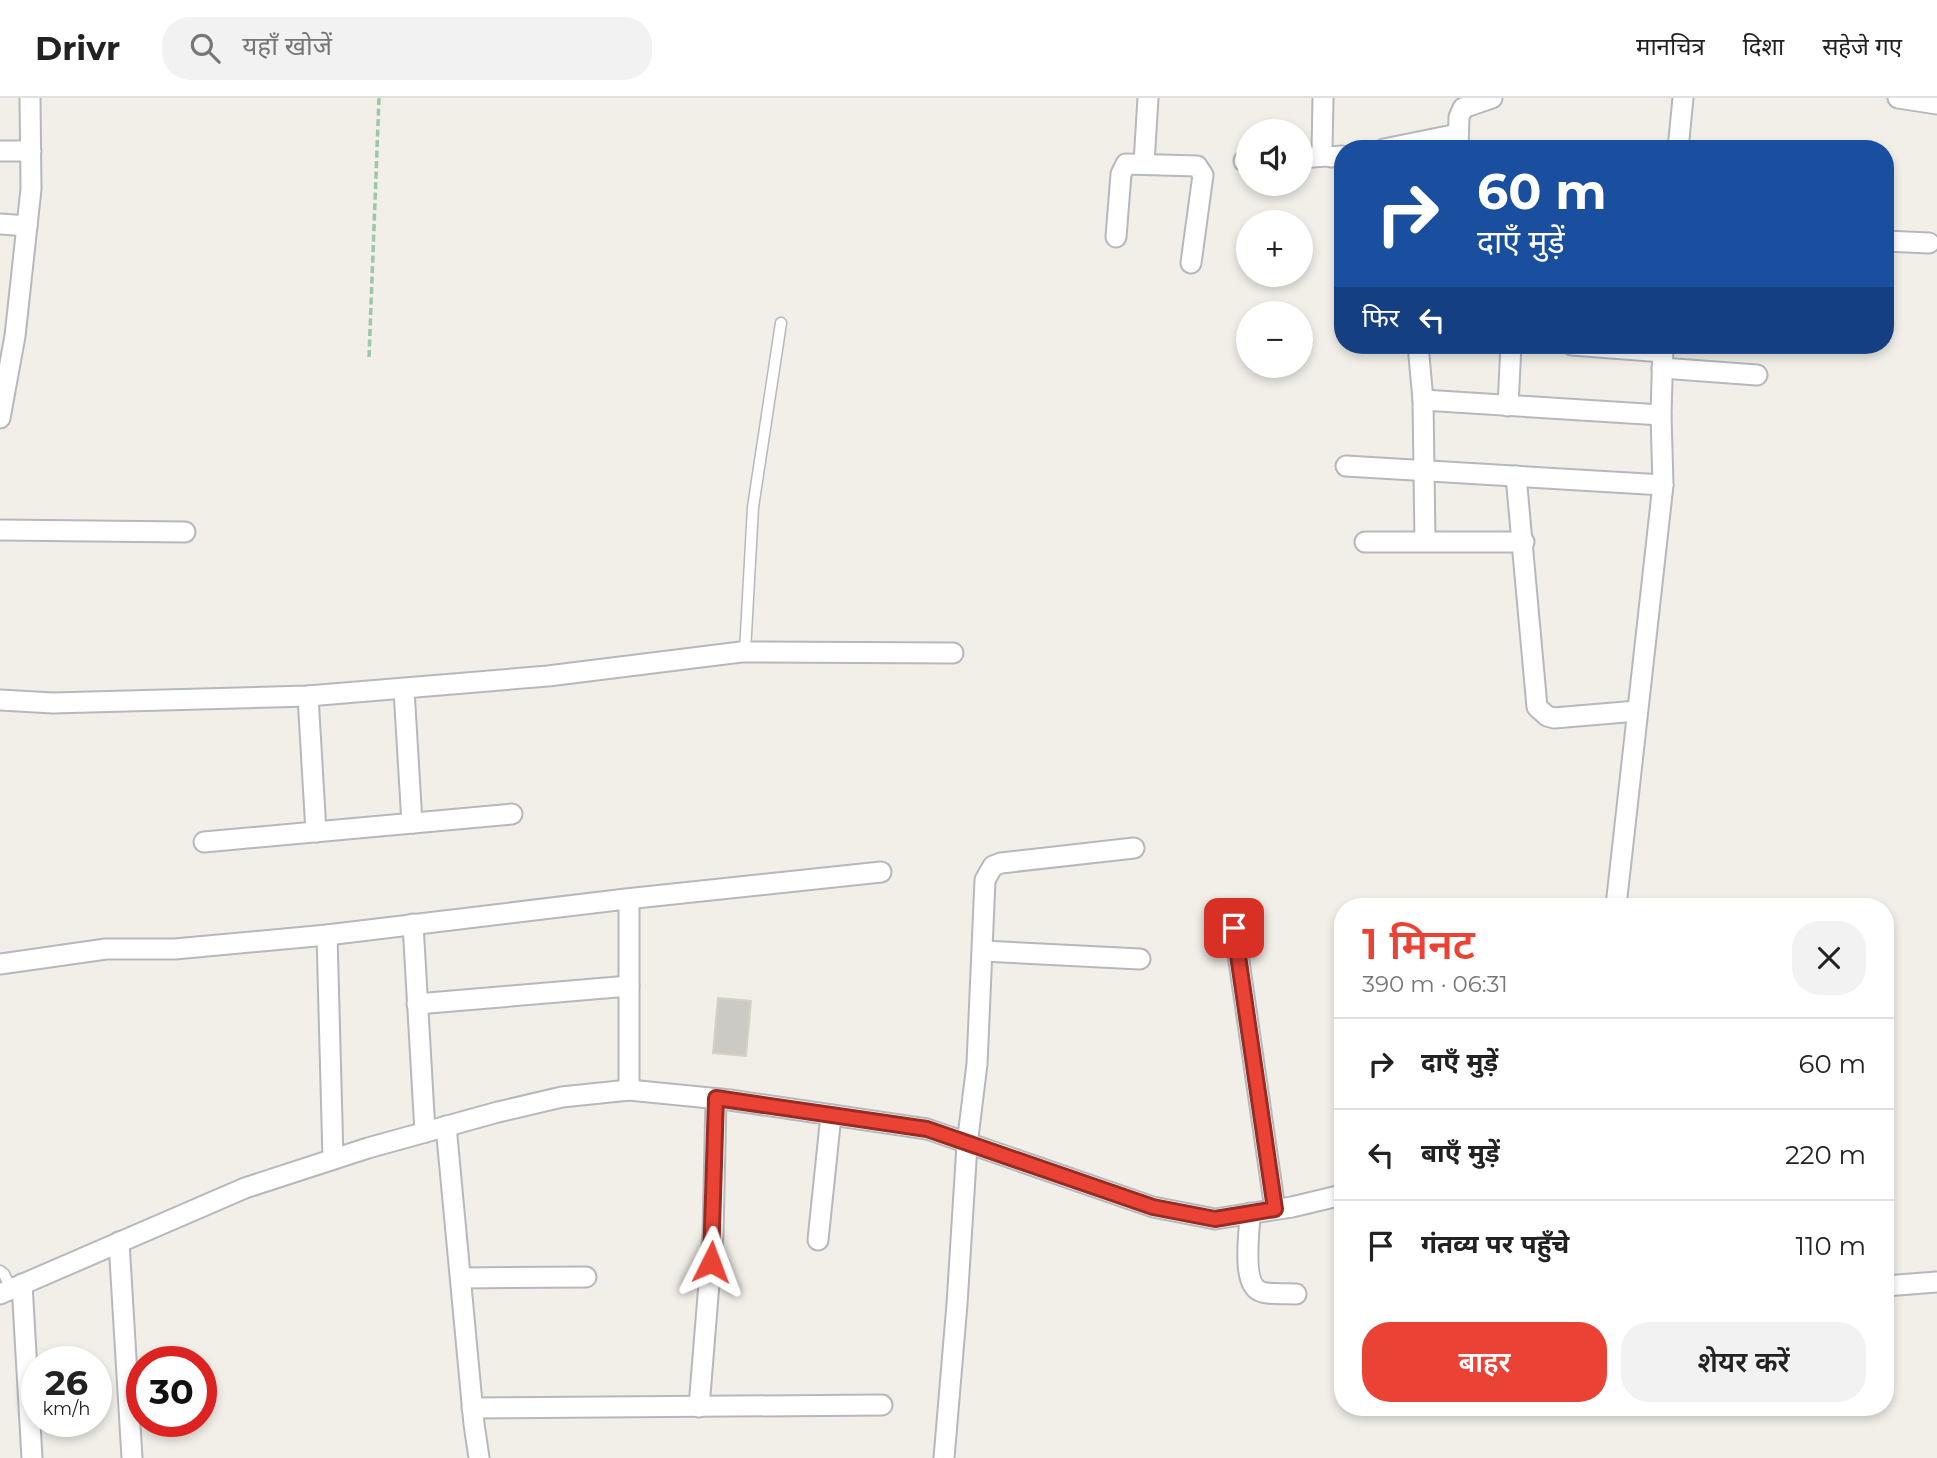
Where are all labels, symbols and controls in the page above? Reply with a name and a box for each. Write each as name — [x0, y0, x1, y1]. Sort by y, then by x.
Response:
search box — [162, 17, 652, 80]
text: Drivr — [35, 28, 120, 68]
icon: search — [186, 29, 224, 67]
text: यहाँ खोजें — [242, 30, 332, 62]
text: मानचित्र — [1636, 32, 1705, 61]
text: दिशा — [1743, 32, 1784, 61]
text: सहेजे गए — [1822, 32, 1902, 61]
map controls — [1236, 119, 1313, 378]
button: sound — [1236, 119, 1313, 196]
text: 60 m — [1477, 162, 1607, 221]
icon: right — [1362, 168, 1453, 259]
button: + — [1236, 210, 1313, 287]
text: दाएँ मुड़ें — [1477, 222, 1565, 261]
button: − — [1236, 301, 1313, 378]
icon: left — [1413, 301, 1451, 339]
text: फिर — [1362, 302, 1399, 334]
pin — [1204, 898, 1264, 958]
icon: arrive — [1215, 909, 1253, 947]
text: 1 मिनट — [1362, 918, 1475, 970]
button: close — [1792, 921, 1866, 995]
text: 390 m · 06:31 — [1362, 970, 1508, 998]
icon: right — [1362, 1045, 1400, 1083]
text: दाएँ मुड़ें — [1421, 1046, 1498, 1078]
text: 60 m — [1799, 1048, 1866, 1080]
icon: left — [1362, 1136, 1400, 1174]
text: बाएँ मुड़ें — [1421, 1137, 1500, 1169]
text: 220 m — [1785, 1139, 1866, 1171]
position arrow — [674, 1225, 748, 1299]
icon: arrive — [1362, 1227, 1400, 1265]
text: गंतव्य पर पहुँचे — [1421, 1228, 1569, 1260]
text: 110 m — [1796, 1230, 1866, 1262]
button: बाहर — [1362, 1322, 1607, 1402]
button: शेयर करें — [1621, 1322, 1866, 1402]
speed limit sign: 30 — [126, 1346, 217, 1437]
text: 26 — [45, 1361, 88, 1404]
text: km/h — [42, 1398, 91, 1420]

